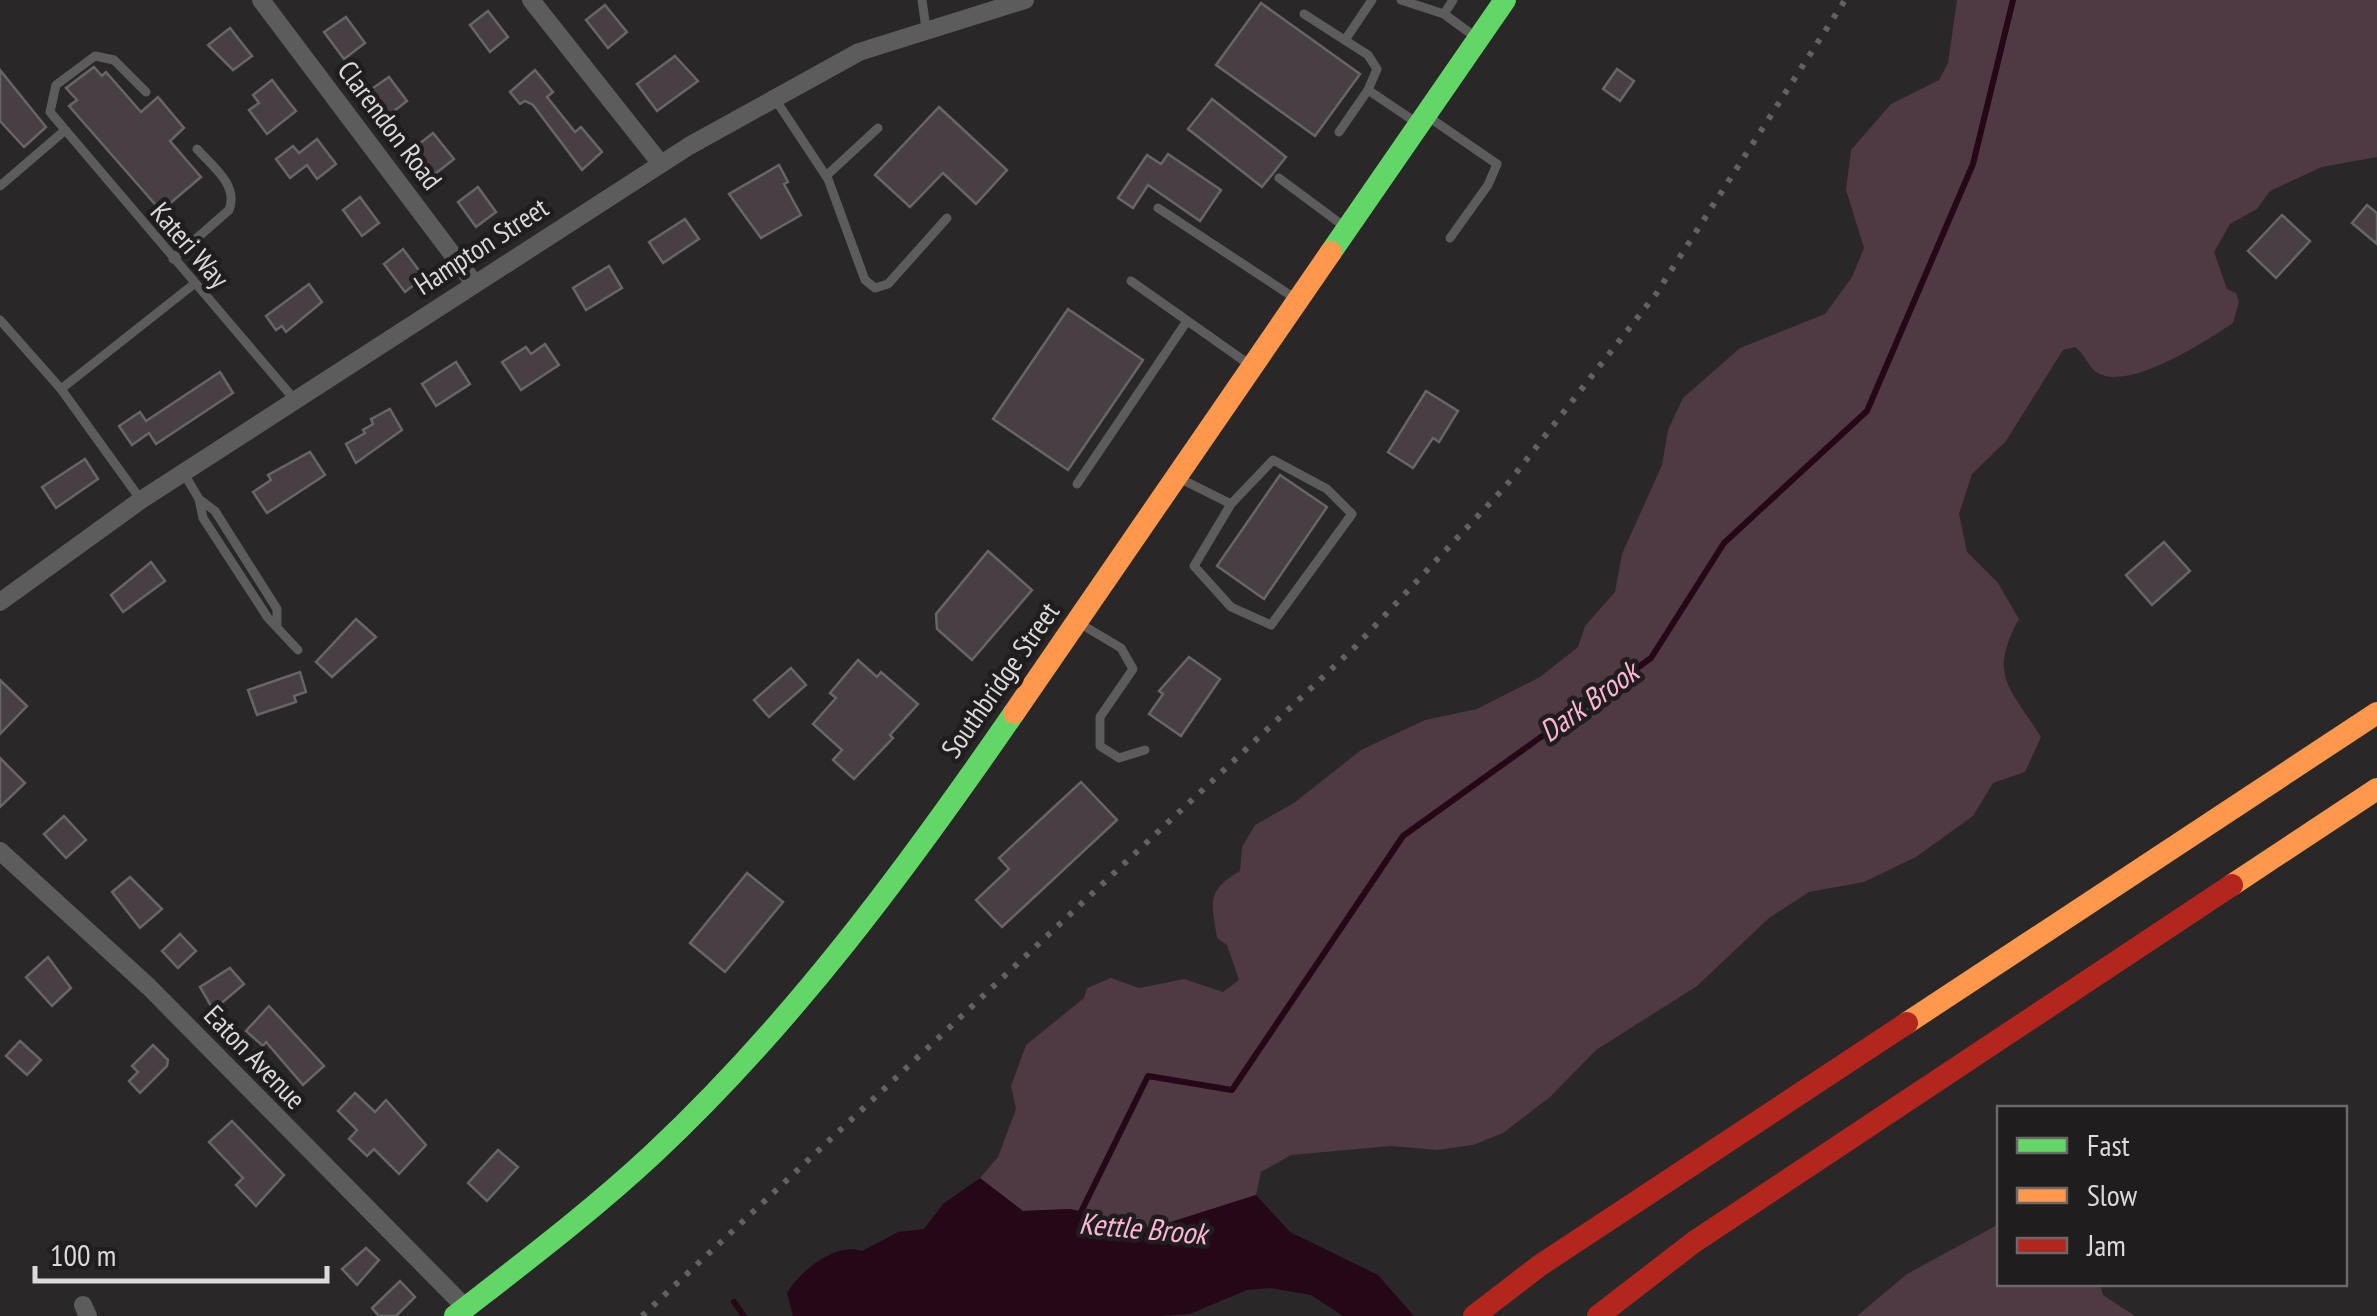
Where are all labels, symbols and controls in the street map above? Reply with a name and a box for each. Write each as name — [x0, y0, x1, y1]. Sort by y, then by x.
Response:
street label: Clarendon Road — [330, 53, 451, 197]
street label: Hampton Street — [407, 188, 555, 303]
street label: Kateri Way — [143, 194, 238, 296]
street label: Southbridge Street — [932, 594, 1067, 765]
water label: Dark Brook — [1531, 650, 1648, 750]
street label: Eaton Avenue — [197, 997, 314, 1117]
legend — [1997, 1106, 2347, 1286]
text: Fast — [2087, 1125, 2131, 1164]
text: Slow — [2087, 1175, 2138, 1214]
water label: Kettle Brook — [1078, 1202, 1212, 1253]
scale bar — [35, 1221, 328, 1283]
text: Jam — [2086, 1225, 2126, 1264]
text: 100 m — [50, 1235, 116, 1274]

